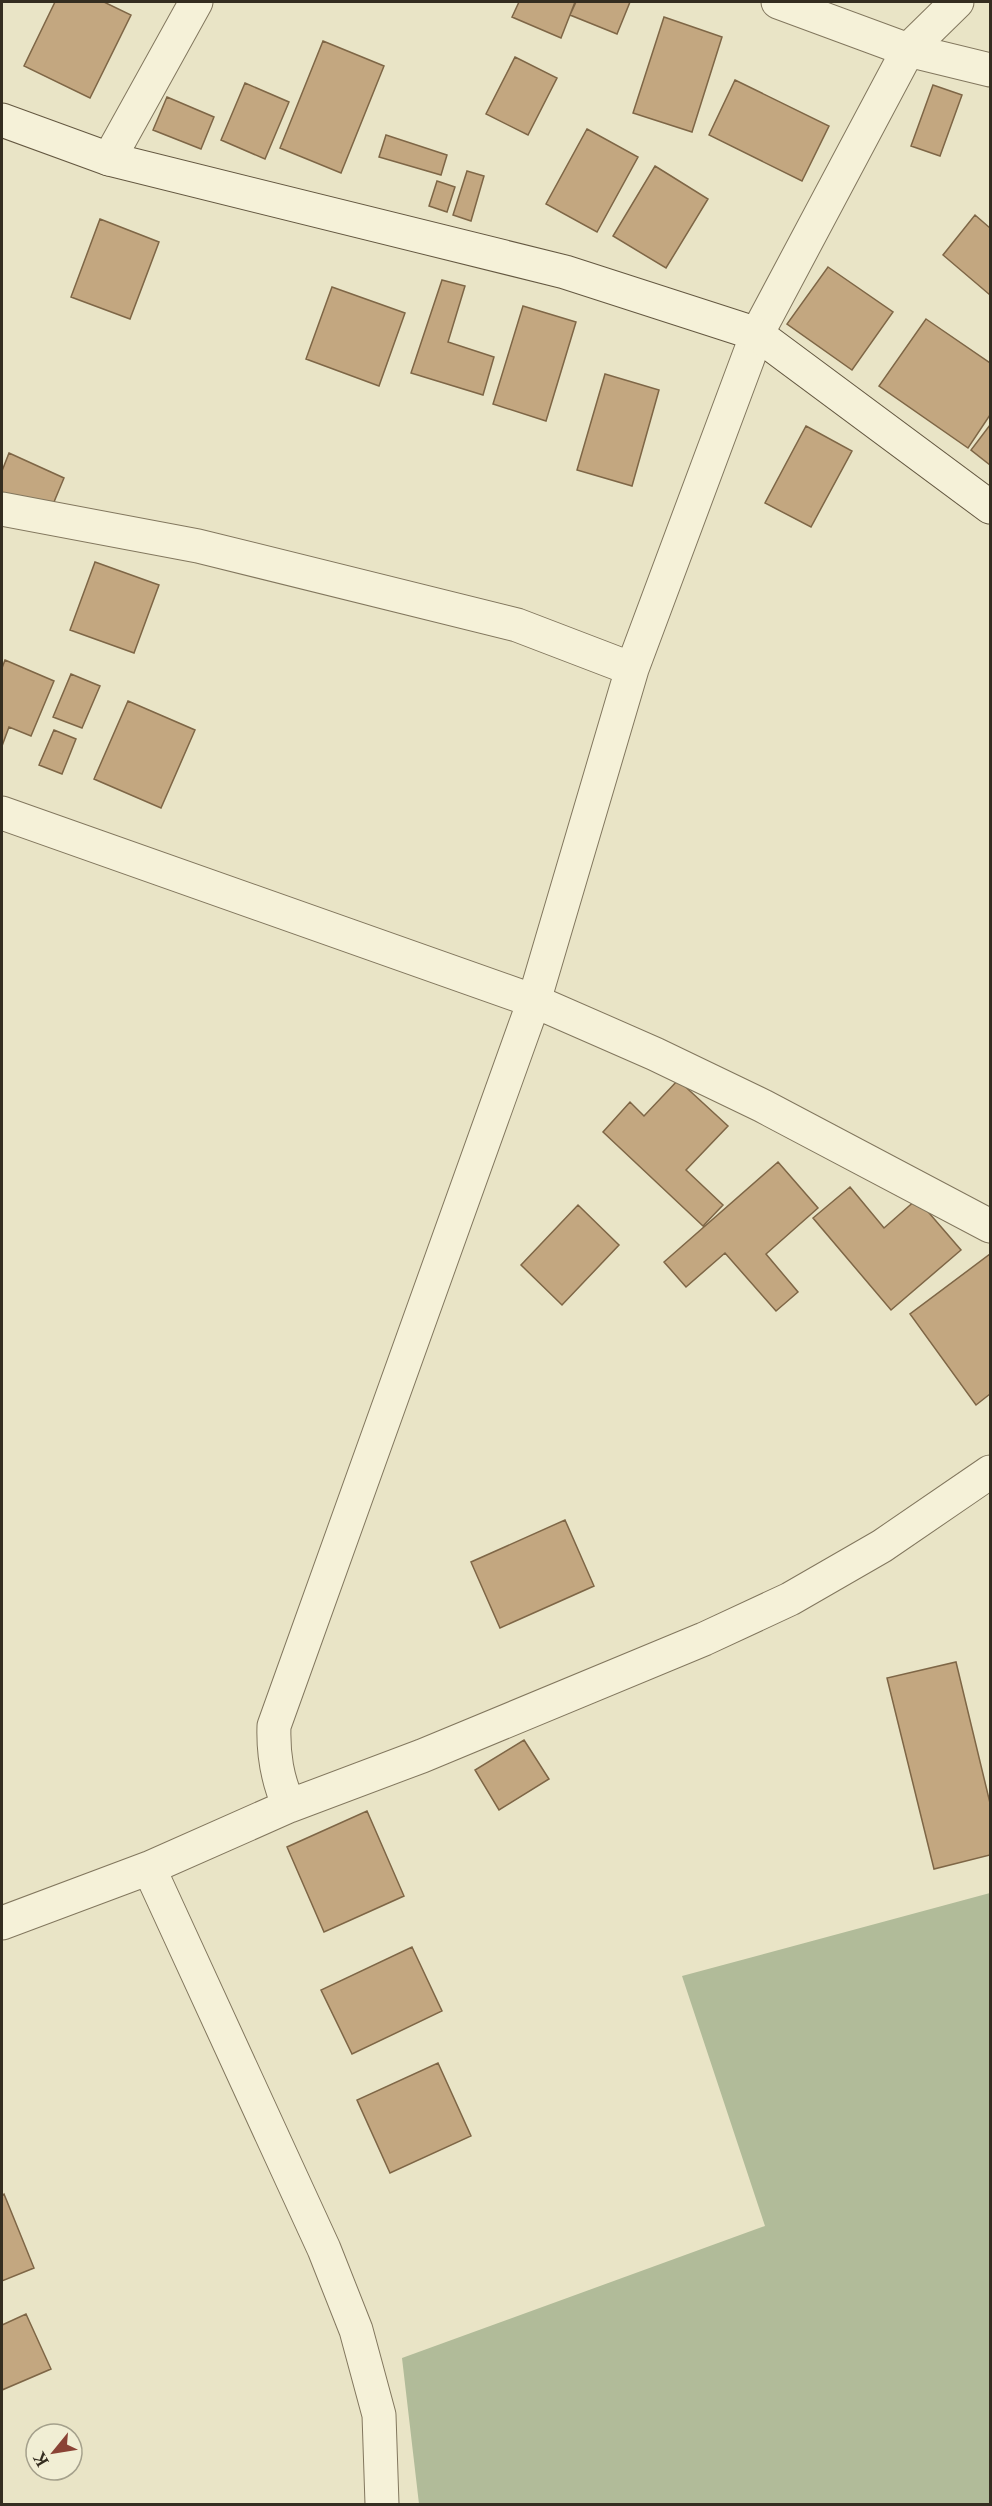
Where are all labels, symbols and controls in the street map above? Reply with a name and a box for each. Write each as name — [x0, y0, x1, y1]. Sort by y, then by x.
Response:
north arrow — [24, 2422, 84, 2482]
text: K — [29, 2448, 53, 2470]

